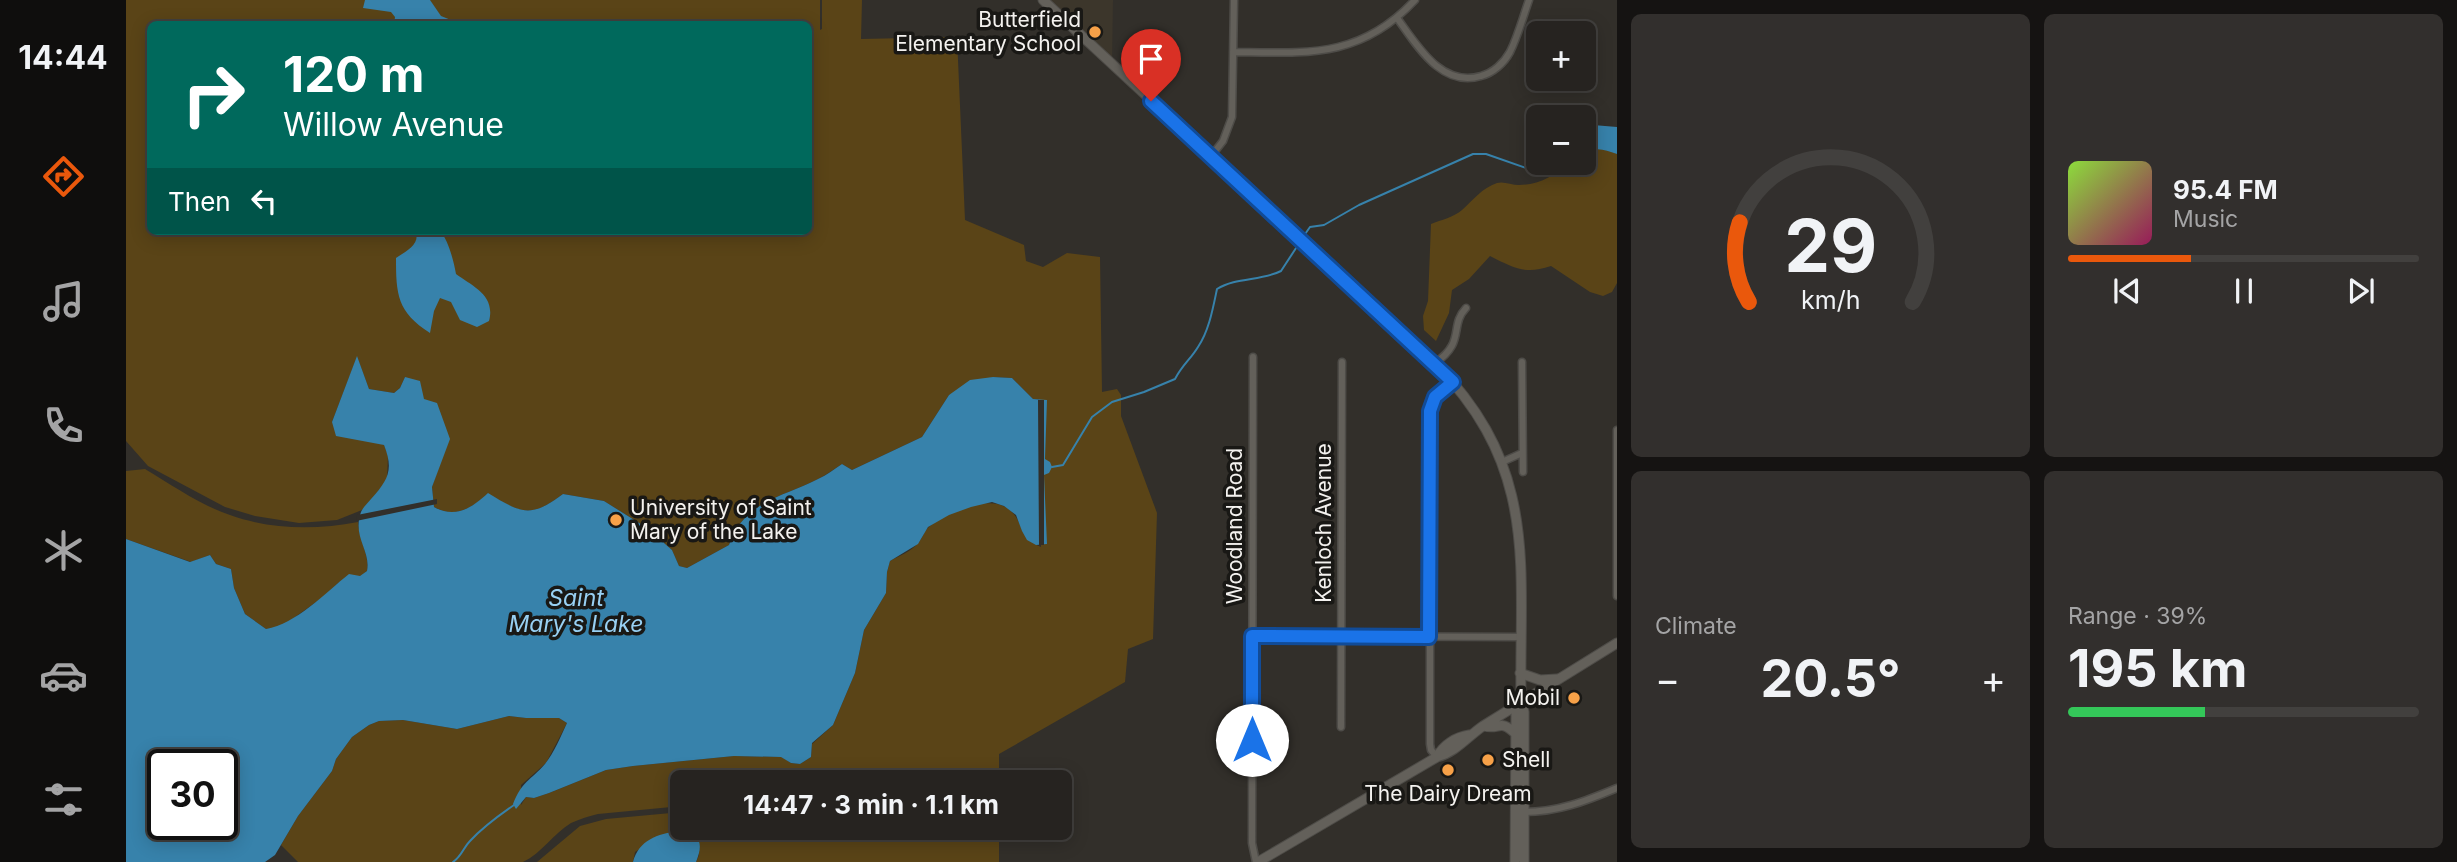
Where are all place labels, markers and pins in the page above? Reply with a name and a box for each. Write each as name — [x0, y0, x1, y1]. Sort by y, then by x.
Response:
place label: Butterfield Elementary School — [895, 7, 1081, 56]
marker: Butterfield Elementary School — [1087, 24, 1103, 40]
pin — [1121, 29, 1181, 101]
place label: University of Saint Mary of the Lake — [630, 495, 812, 544]
marker: University of Saint Mary of the Lake — [608, 512, 624, 528]
place label: Mobil — [1505, 685, 1560, 710]
marker: Mobil — [1566, 690, 1582, 706]
place label: Shell — [1502, 747, 1550, 772]
marker: Shell — [1480, 752, 1496, 768]
marker: The Dairy Dream — [1440, 762, 1456, 778]
place label: The Dairy Dream — [1364, 781, 1532, 806]

